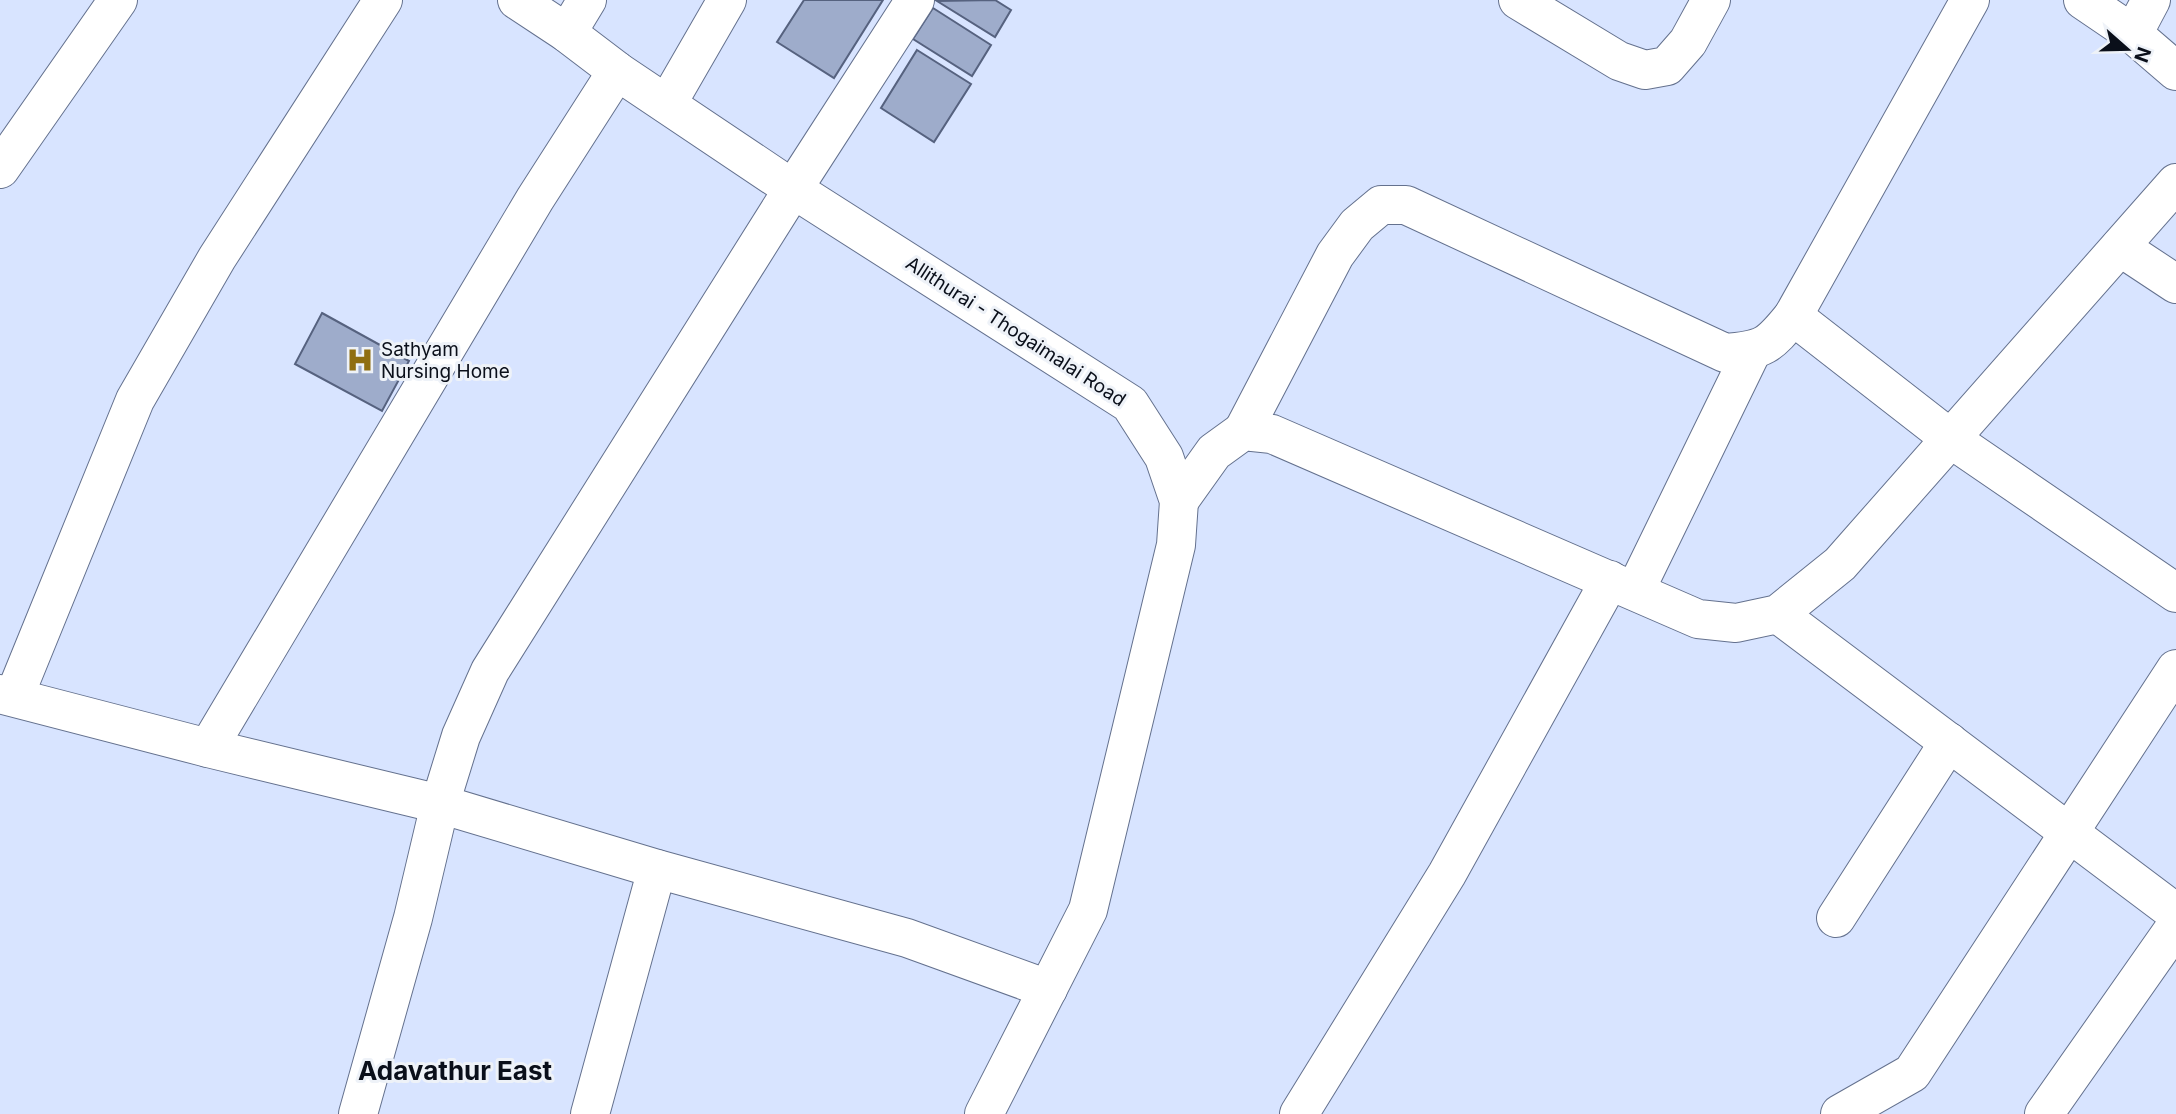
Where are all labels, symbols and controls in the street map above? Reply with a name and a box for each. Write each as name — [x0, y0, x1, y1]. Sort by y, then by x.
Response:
north arrow — [2092, 14, 2162, 84]
text: N — [2129, 44, 2156, 65]
street label: Allithurai - Thogaimalai Road — [901, 252, 1130, 411]
place label: Sathyam Nursing Home — [381, 338, 510, 383]
hospital icon: Sathyam Nursing Home — [345, 345, 375, 375]
district label: Adavathur East — [358, 1055, 552, 1086]

